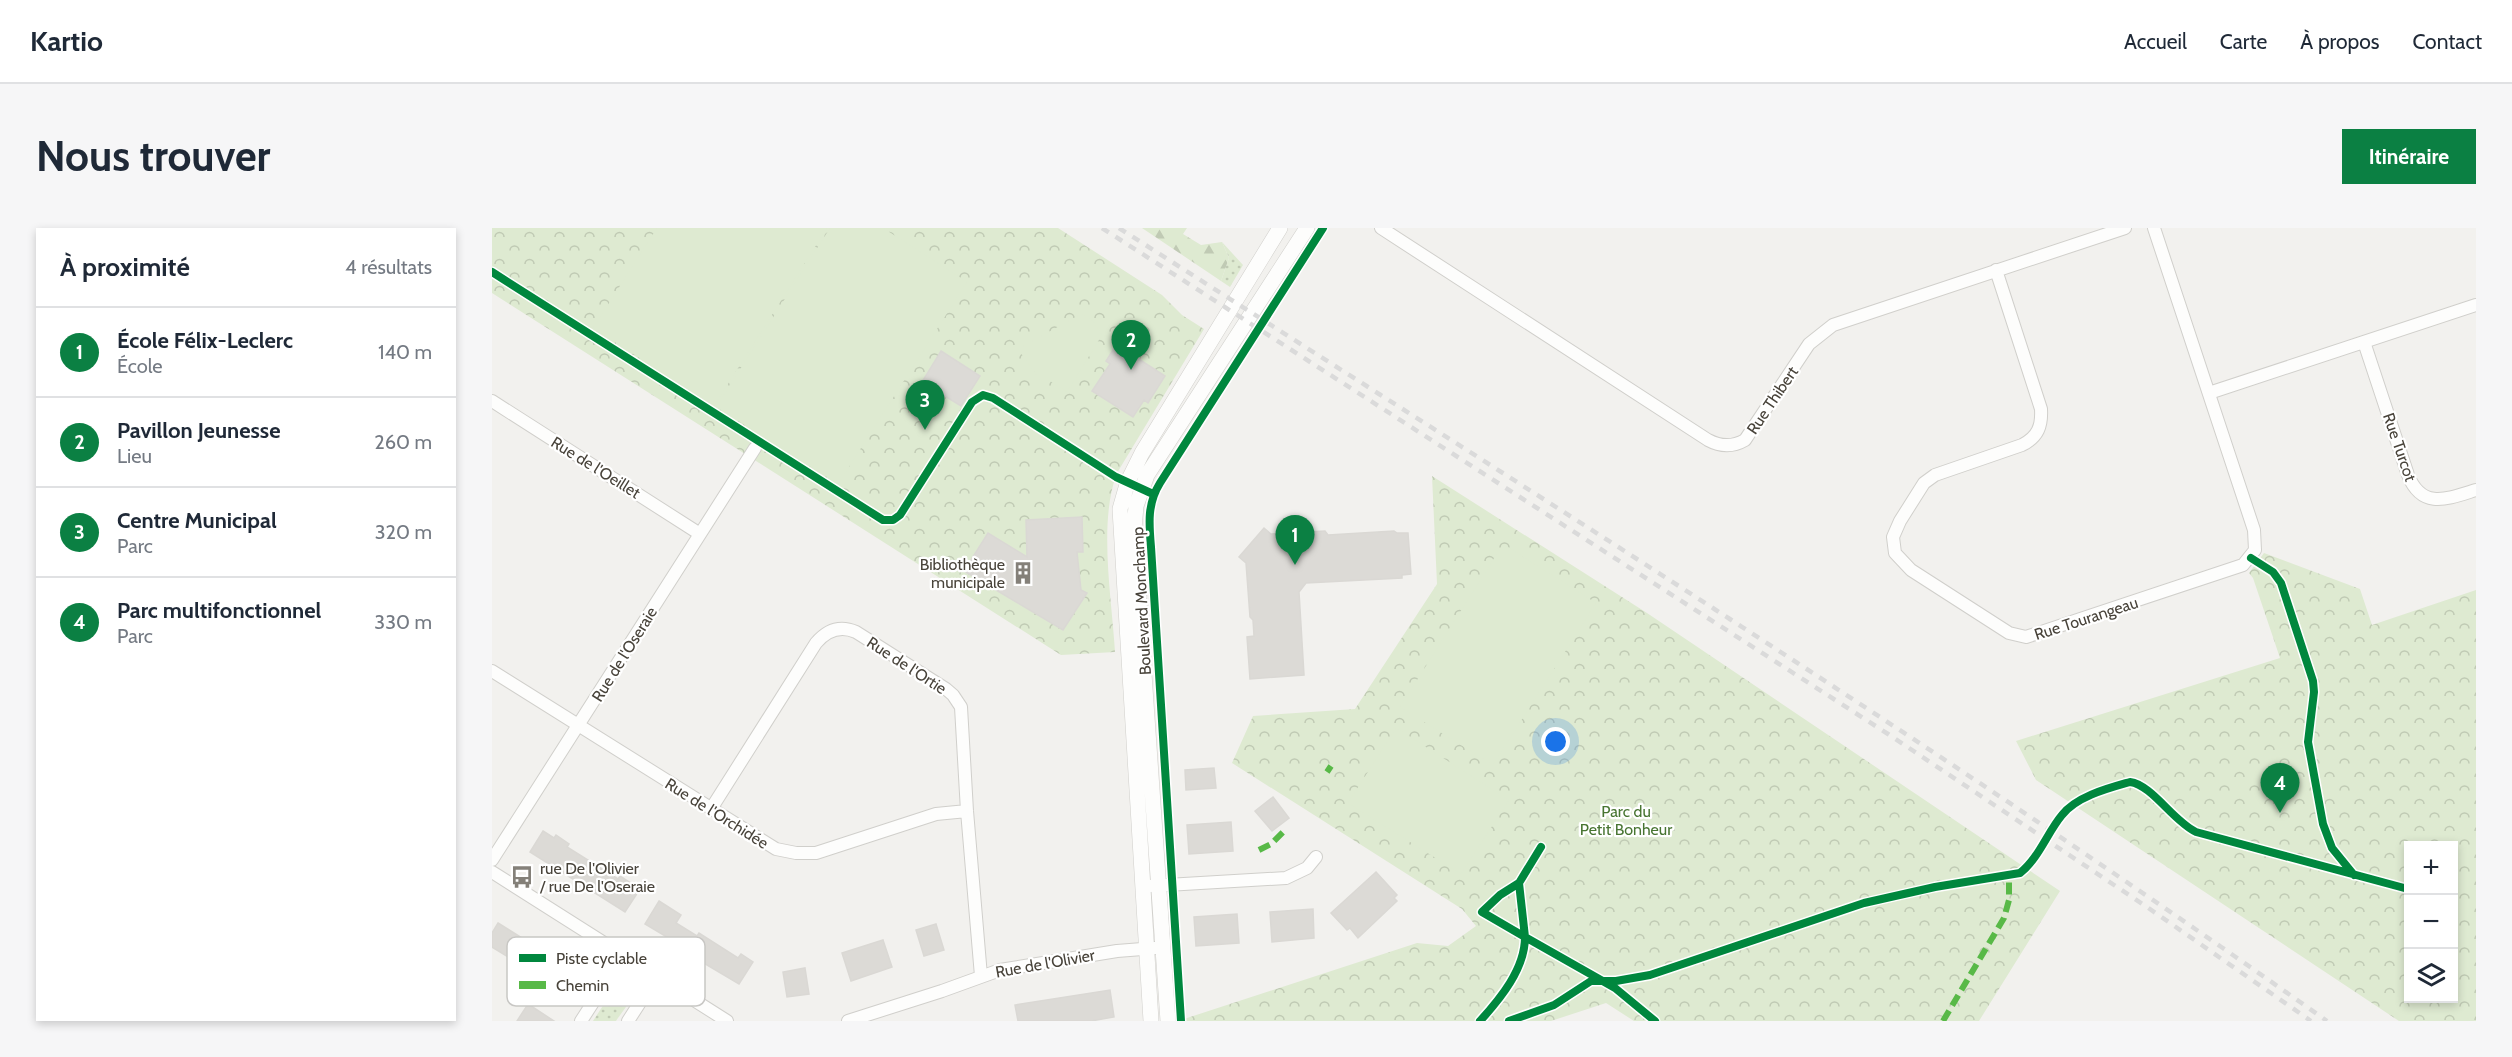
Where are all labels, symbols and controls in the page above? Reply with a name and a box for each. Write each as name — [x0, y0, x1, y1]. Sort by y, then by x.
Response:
text: Kartio — [30, 24, 103, 58]
text: Accueil — [2124, 29, 2187, 54]
text: Carte — [2220, 29, 2267, 54]
text: À propos — [2300, 29, 2379, 54]
text: Contact — [2412, 29, 2482, 54]
button: Itinéraire — [2342, 129, 2476, 184]
text: Nous trouver — [36, 130, 270, 182]
text: À proximité — [60, 251, 190, 283]
text: 4 résultats — [345, 255, 432, 279]
pin: 2 — [1112, 320, 1150, 370]
text: École Félix-Leclerc — [117, 327, 293, 354]
text: 1 — [76, 340, 83, 364]
text: 140 m — [378, 340, 432, 364]
text: École — [117, 354, 163, 378]
street label: Rue Thibert — [1743, 362, 1802, 438]
pin: 3 — [906, 380, 944, 430]
street label: Rue Turcot — [2379, 410, 2420, 485]
text: Pavillon Jeunesse — [117, 417, 280, 444]
text: 2 — [74, 430, 85, 454]
text: 260 m — [374, 430, 432, 454]
street label: Rue de l'Oeillet — [548, 432, 644, 503]
text: Lieu — [117, 444, 152, 468]
text: Centre Municipal — [117, 507, 277, 534]
pin: 1 — [1276, 516, 1314, 565]
text: 3 — [74, 520, 85, 544]
text: 320 m — [375, 520, 432, 544]
street label: Boulevard Monchamp — [1128, 526, 1155, 676]
text: Parc — [117, 534, 153, 558]
place label: Bibliothèque municipale — [920, 555, 1005, 592]
building icon: Bibliothèque municipale — [1010, 560, 1036, 586]
street label: Rue Tourangeau — [2032, 593, 2140, 644]
text: Parc multifonctionnel — [117, 597, 321, 624]
street label: Rue de l'Oseraie — [588, 603, 661, 705]
text: 4 — [73, 610, 86, 634]
text: 330 m — [374, 610, 432, 634]
text: Parc — [117, 624, 153, 648]
street label: Rue de l'Ortie — [863, 633, 950, 698]
your location — [1541, 727, 1570, 756]
pin: 4 — [2260, 764, 2300, 813]
street label: Rue de l'Orchidée — [662, 774, 772, 853]
park label: Parc du Petit Bonheur — [1580, 802, 1673, 839]
map controls — [2404, 841, 2458, 1003]
button: + — [2404, 841, 2458, 895]
place label: rue De l'Olivier / rue De l'Oseraie — [539, 859, 655, 896]
bus stop icon: rue De l'Olivier / rue De l'Oseraie — [509, 864, 535, 890]
button: − — [2404, 895, 2458, 949]
legend — [507, 937, 705, 1006]
street label: Rue de l'Olivier — [994, 945, 1097, 982]
text: Piste cyclable — [556, 949, 647, 968]
button: layers — [2404, 949, 2458, 1003]
text: Chemin — [556, 976, 609, 995]

